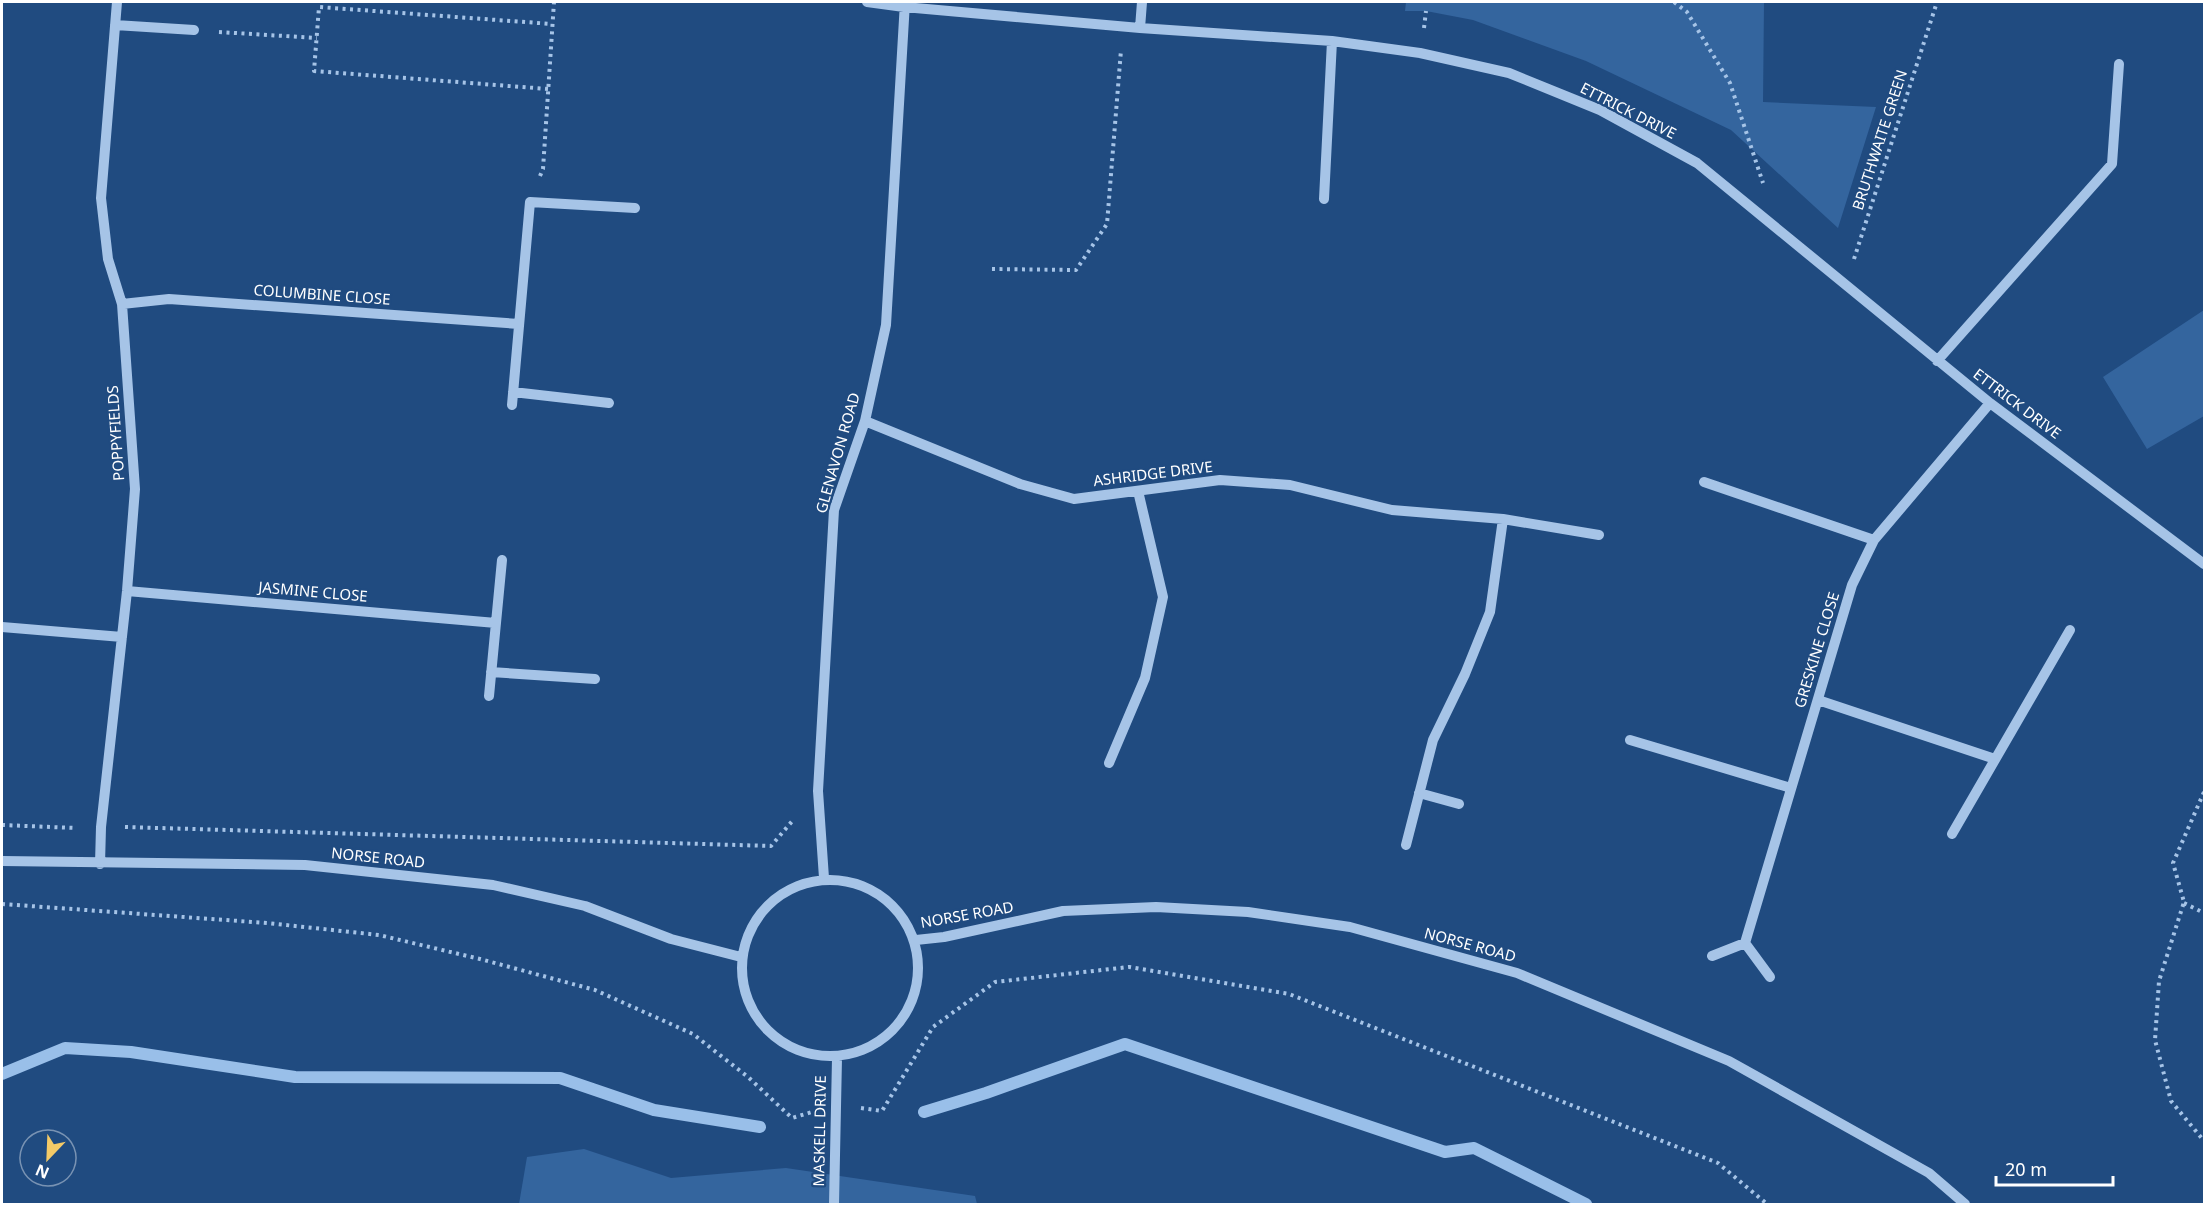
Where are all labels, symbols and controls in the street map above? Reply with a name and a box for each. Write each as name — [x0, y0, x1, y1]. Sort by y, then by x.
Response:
street label: BRUTHWAITE GREEN — [1847, 67, 1911, 212]
street label: ETTRICK DRIVE — [1577, 77, 1680, 143]
street label: COLUMBINE CLOSE — [253, 279, 391, 309]
street label: ETTRICK DRIVE — [1970, 364, 2066, 443]
street label: POPPYFIELDS — [102, 385, 128, 481]
street label: GLENAVON ROAD — [810, 390, 864, 515]
street label: ASHRIDGE DRIVE — [1092, 456, 1214, 490]
street label: JASMINE CLOSE — [256, 576, 369, 606]
street label: GRESKINE CLOSE — [1789, 589, 1843, 710]
street label: NORSE ROAD — [330, 842, 426, 872]
street label: NORSE ROAD — [919, 896, 1015, 932]
street label: NORSE ROAD — [1422, 922, 1518, 966]
street label: MASKELL DRIVE — [808, 1075, 830, 1187]
north arrow — [18, 1128, 78, 1188]
scale bar — [1996, 1149, 2113, 1187]
text: 20 m — [2005, 1157, 2047, 1181]
text: N — [32, 1159, 52, 1184]

